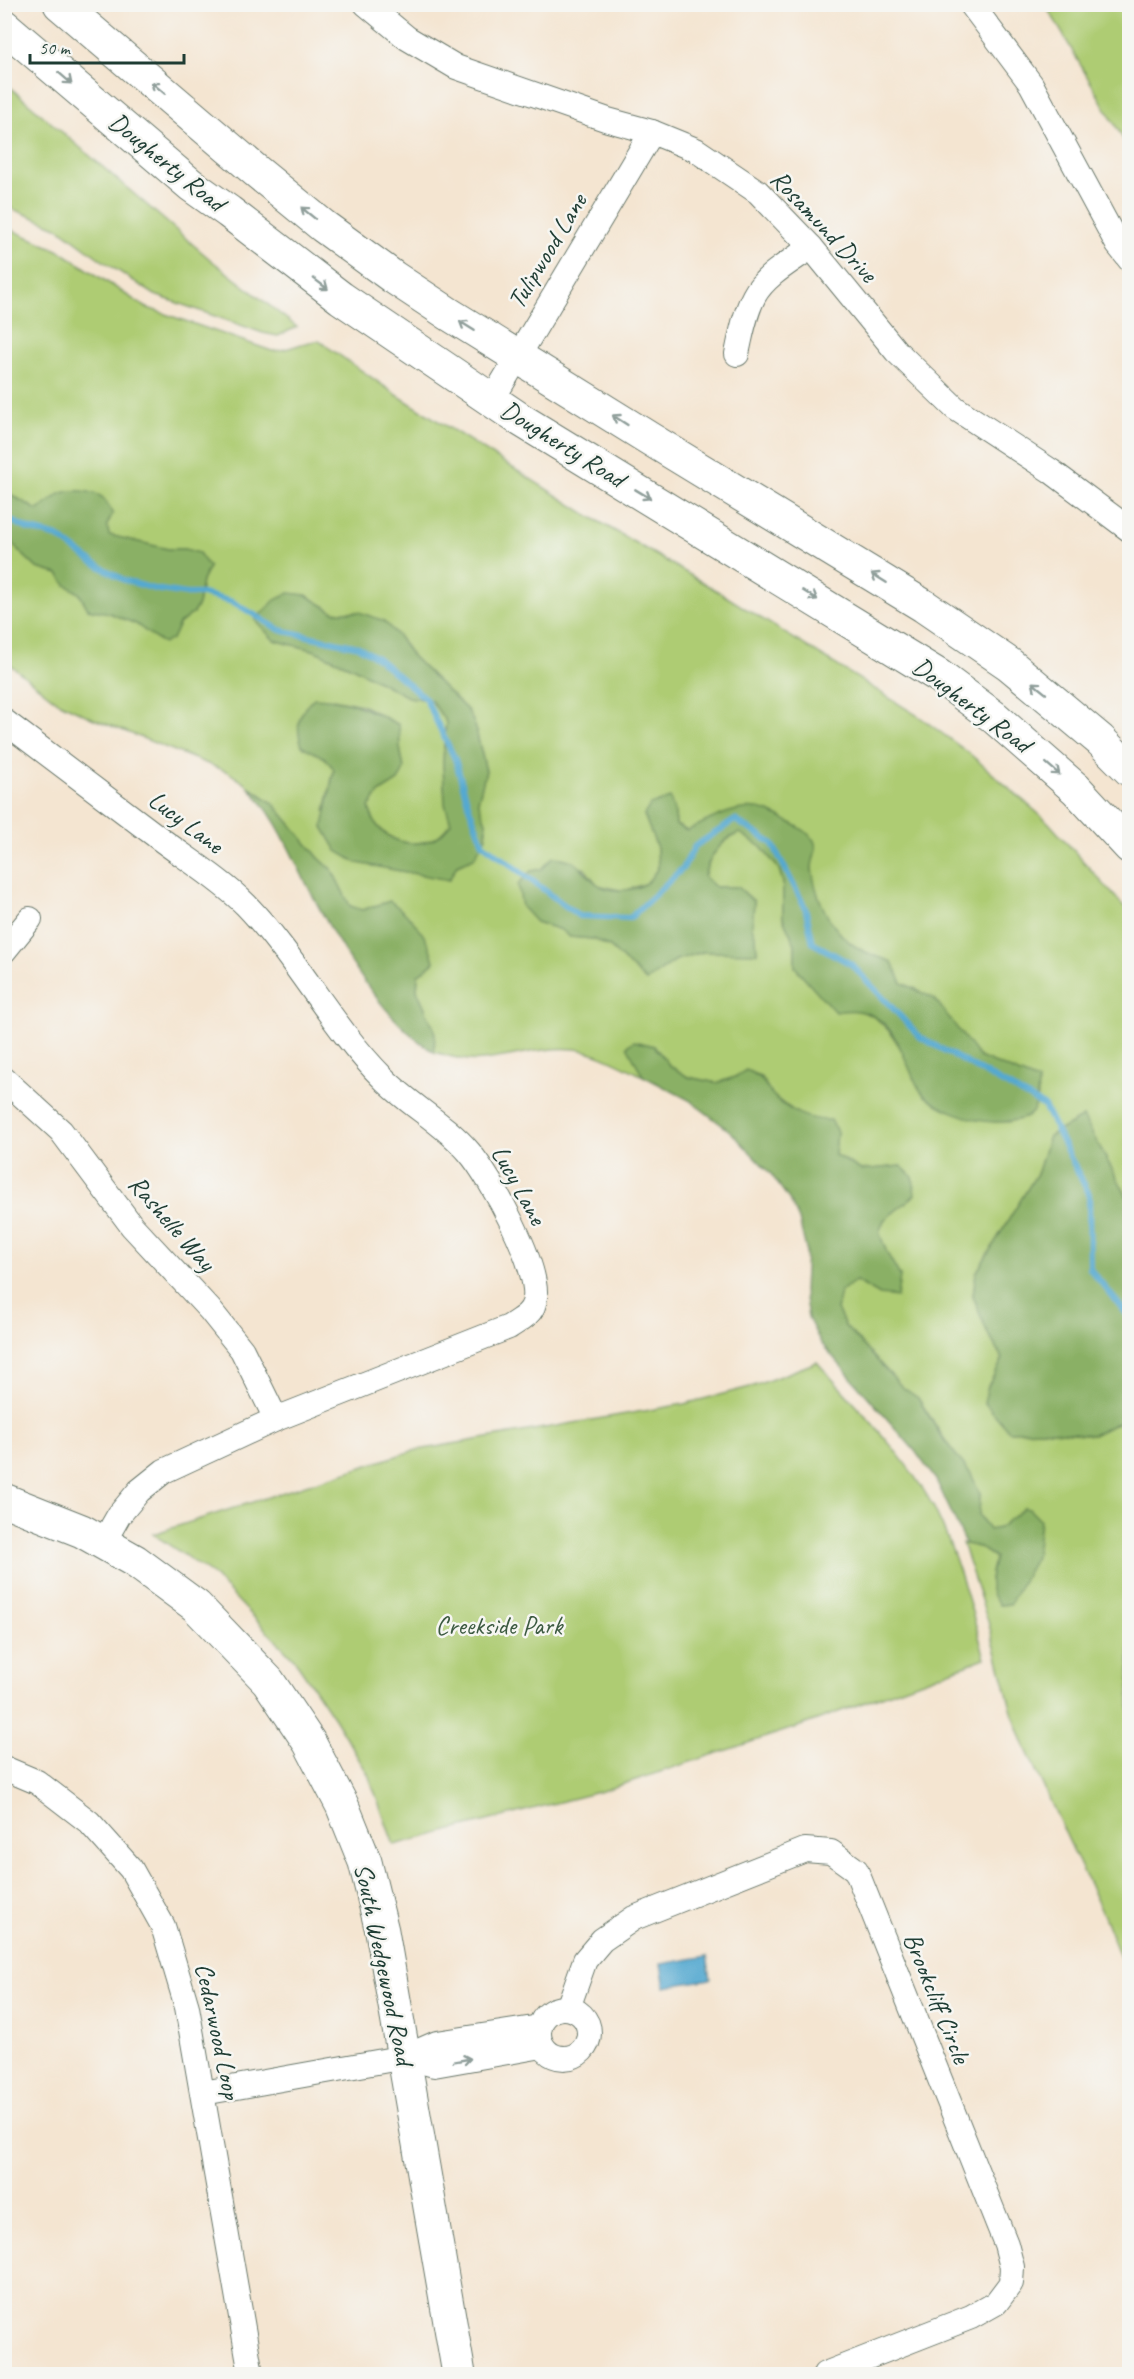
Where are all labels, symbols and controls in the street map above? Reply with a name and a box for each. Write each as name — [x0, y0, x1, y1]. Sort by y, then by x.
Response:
scale bar — [30, 27, 184, 65]
text: 50 m — [39, 37, 72, 59]
one-way arrow — [57, 71, 72, 85]
one-way arrow — [151, 81, 166, 95]
street label: Dougherty Road — [102, 105, 235, 221]
street label: Rosamund Drive — [763, 163, 886, 290]
street label: Tulipwood Lane — [500, 186, 595, 315]
one-way arrow — [300, 207, 316, 220]
one-way arrow — [313, 277, 329, 290]
one-way arrow — [459, 319, 476, 331]
street label: Dougherty Road — [495, 393, 634, 497]
one-way arrow — [612, 414, 629, 427]
one-way arrow — [634, 488, 651, 500]
one-way arrow — [871, 572, 888, 584]
one-way arrow — [801, 590, 818, 602]
street label: Dougherty Road — [906, 650, 1041, 763]
one-way arrow — [1032, 682, 1048, 695]
one-way arrow — [1045, 762, 1060, 776]
street label: Lucy Lane — [142, 783, 231, 862]
street label: Lucy Lane — [484, 1140, 555, 1232]
street label: Rashelle Way — [121, 1168, 224, 1279]
park label: Creekside Park — [436, 1609, 565, 1642]
street label: South Wedgewood Road — [347, 1860, 422, 2071]
street label: Brookcliff Circle — [896, 1928, 979, 2070]
street label: Cedarwood Loop — [187, 1960, 249, 2104]
one-way arrow — [451, 2054, 471, 2065]

